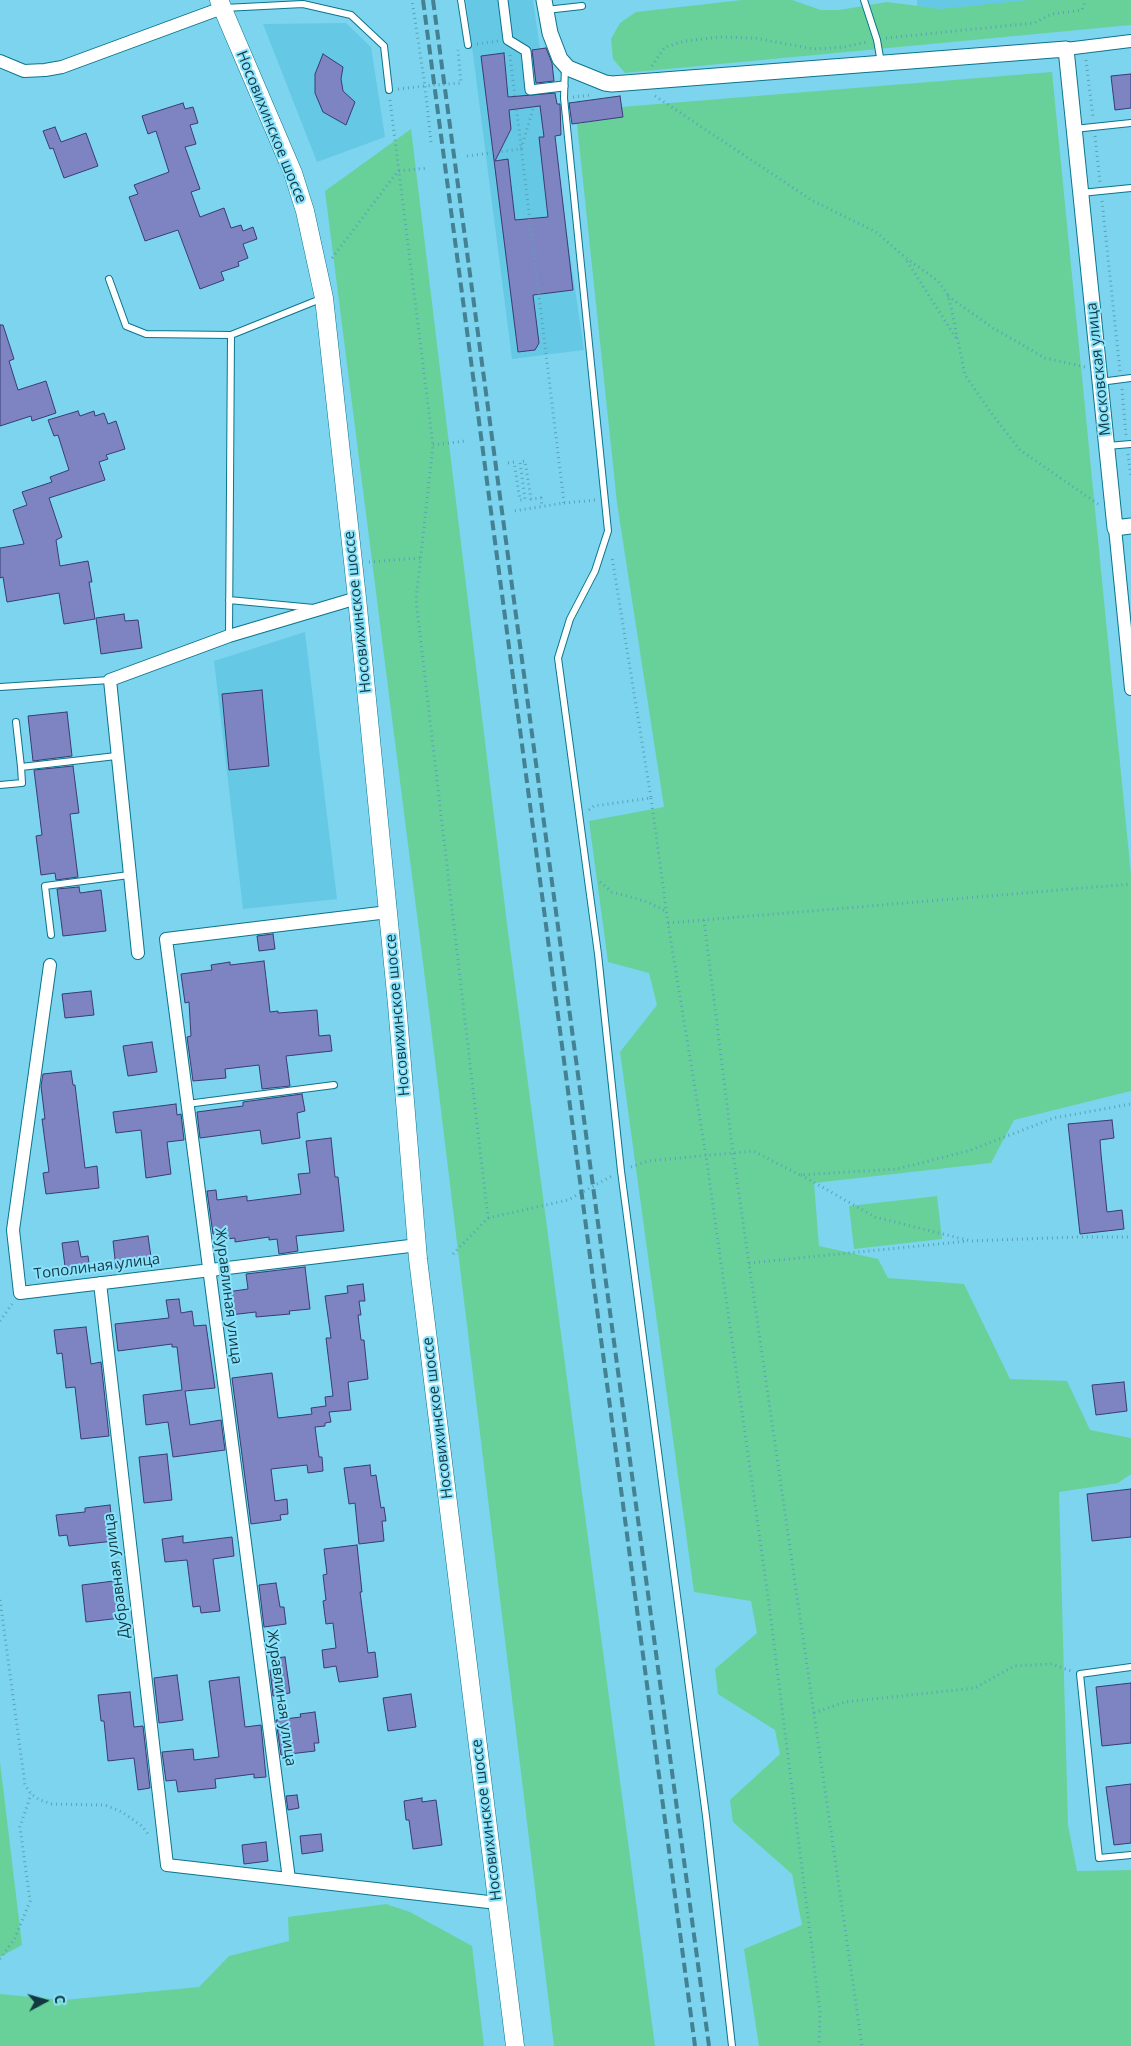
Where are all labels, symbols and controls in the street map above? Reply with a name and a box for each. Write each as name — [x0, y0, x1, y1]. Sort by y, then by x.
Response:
street label: Носовихинское шоссе — [232, 48, 310, 206]
street label: Московская улица — [1083, 301, 1115, 437]
street label: Носовихинское шоссе — [341, 530, 375, 694]
street label: Носовихинское шоссе — [382, 933, 414, 1097]
street label: Журавлиная улица — [211, 1227, 245, 1365]
street label: Тополиная улица — [33, 1250, 161, 1284]
street label: Носовихинское шоссе — [419, 1336, 457, 1500]
street label: Дубравная улица — [100, 1512, 134, 1640]
street label: Журавлиная улица — [263, 1629, 299, 1767]
street label: Носовихинское шоссе — [468, 1738, 506, 1902]
north arrow — [20, 1976, 70, 2026]
text: С — [51, 1994, 70, 2005]

